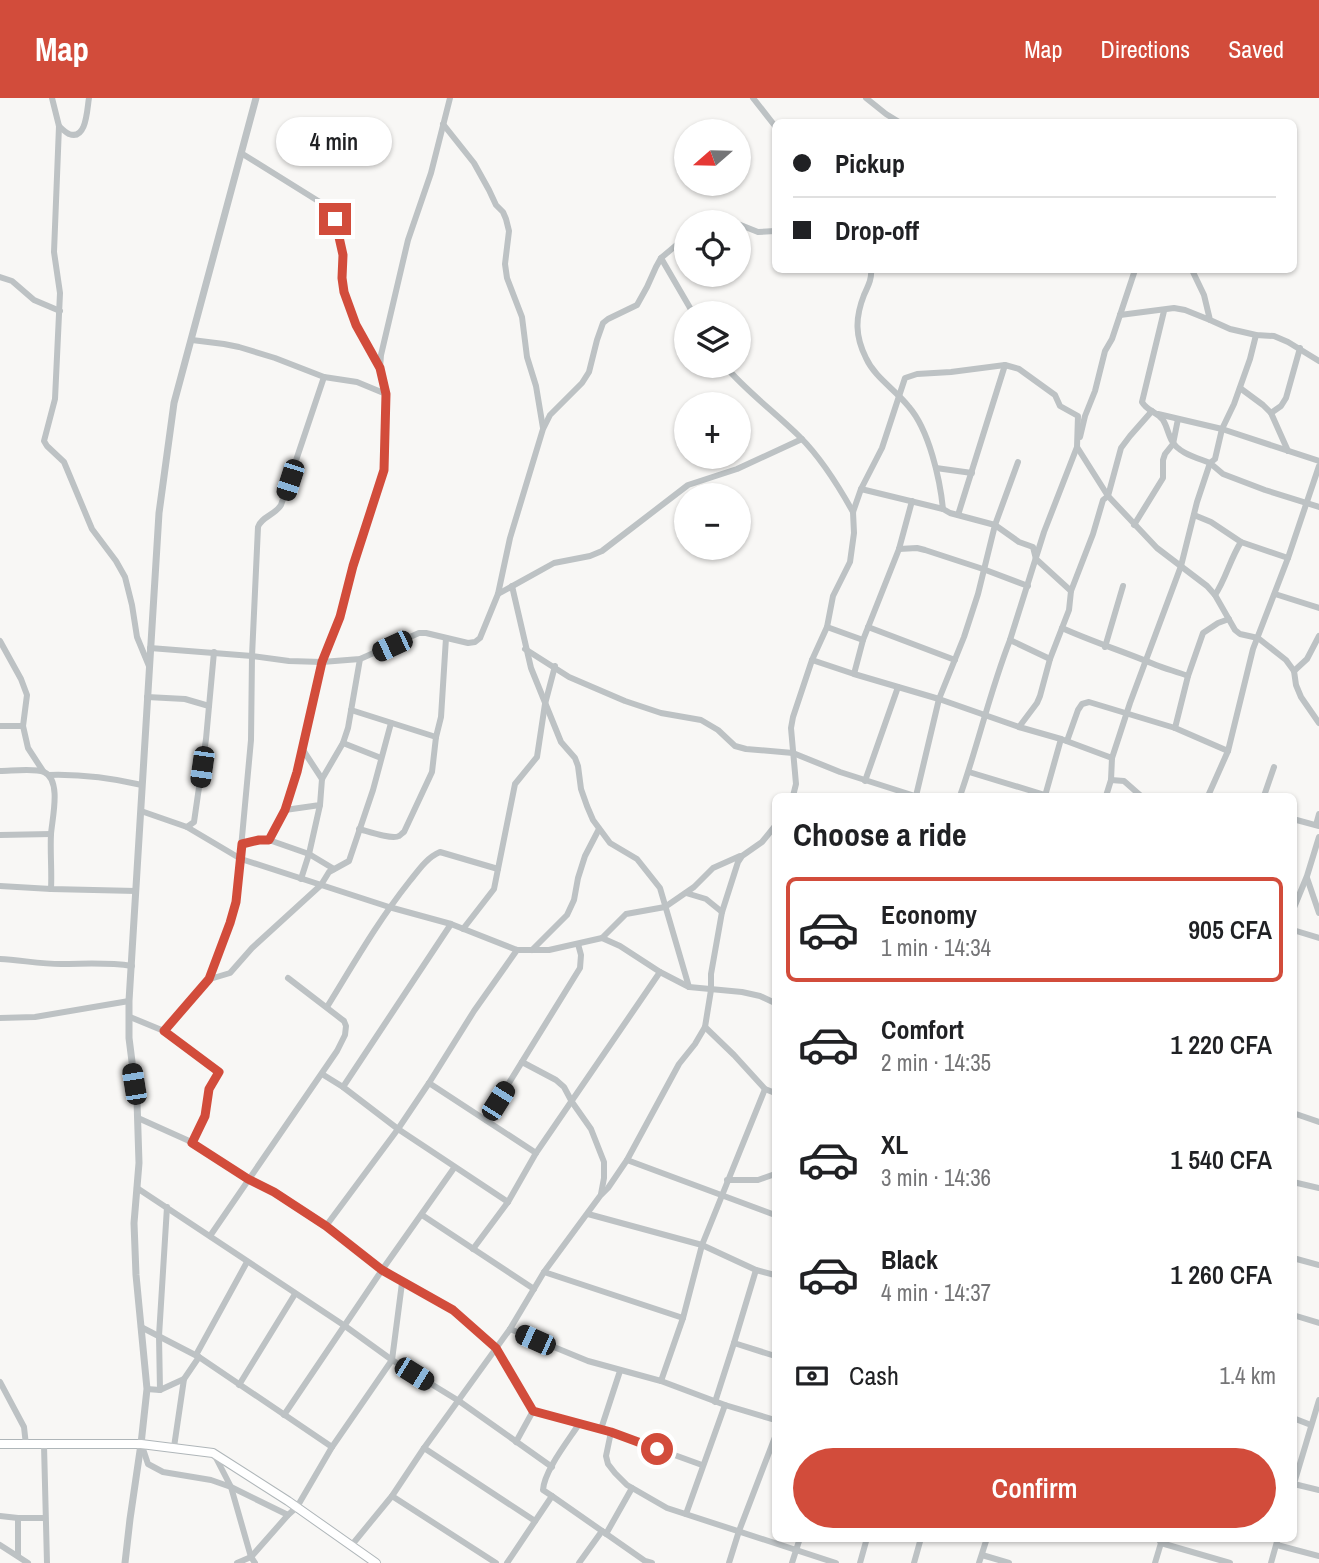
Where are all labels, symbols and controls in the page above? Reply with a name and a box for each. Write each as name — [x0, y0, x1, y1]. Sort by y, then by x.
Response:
text: Map — [35, 27, 89, 71]
text: Map — [1024, 33, 1062, 65]
text: Directions — [1100, 33, 1190, 65]
text: Saved — [1228, 33, 1284, 65]
callout: 4 min — [277, 117, 393, 166]
north arrow — [674, 119, 751, 196]
map controls — [674, 119, 751, 560]
text: 4 min — [310, 126, 358, 157]
text: Pickup — [835, 146, 905, 181]
route end — [319, 203, 351, 235]
button: locate — [674, 210, 751, 287]
text: Drop-off — [835, 213, 919, 248]
button: layers — [674, 301, 751, 378]
button: + — [674, 392, 751, 469]
car — [274, 457, 307, 503]
button: − — [674, 483, 751, 560]
car — [369, 628, 416, 664]
car — [189, 745, 216, 789]
text: Choose a ride — [793, 813, 967, 856]
text: Economy — [881, 897, 977, 932]
icon: car — [797, 898, 860, 961]
text: 905 CFA — [1188, 912, 1272, 947]
text: 1 min · 14:34 — [881, 932, 991, 963]
text: Comfort — [881, 1012, 964, 1047]
icon: car — [797, 1013, 860, 1076]
text: 1 220 CFA — [1170, 1027, 1272, 1062]
text: 2 min · 14:35 — [881, 1047, 991, 1078]
car — [121, 1062, 148, 1106]
car — [478, 1078, 519, 1124]
text: XL — [881, 1127, 908, 1162]
icon: car — [797, 1128, 860, 1191]
text: 1 540 CFA — [1170, 1142, 1272, 1177]
text: 3 min · 14:36 — [881, 1162, 991, 1193]
text: Black — [881, 1242, 938, 1277]
icon: car — [797, 1243, 860, 1306]
text: 1 260 CFA — [1170, 1257, 1272, 1292]
text: 4 min · 14:37 — [881, 1277, 991, 1308]
car — [512, 1322, 559, 1358]
car — [391, 1354, 438, 1394]
icon: cash — [793, 1357, 831, 1395]
text: Cash — [849, 1358, 899, 1393]
text: 1.4 km — [1219, 1360, 1276, 1391]
route start — [641, 1433, 673, 1465]
button: Confirm — [793, 1448, 1276, 1528]

